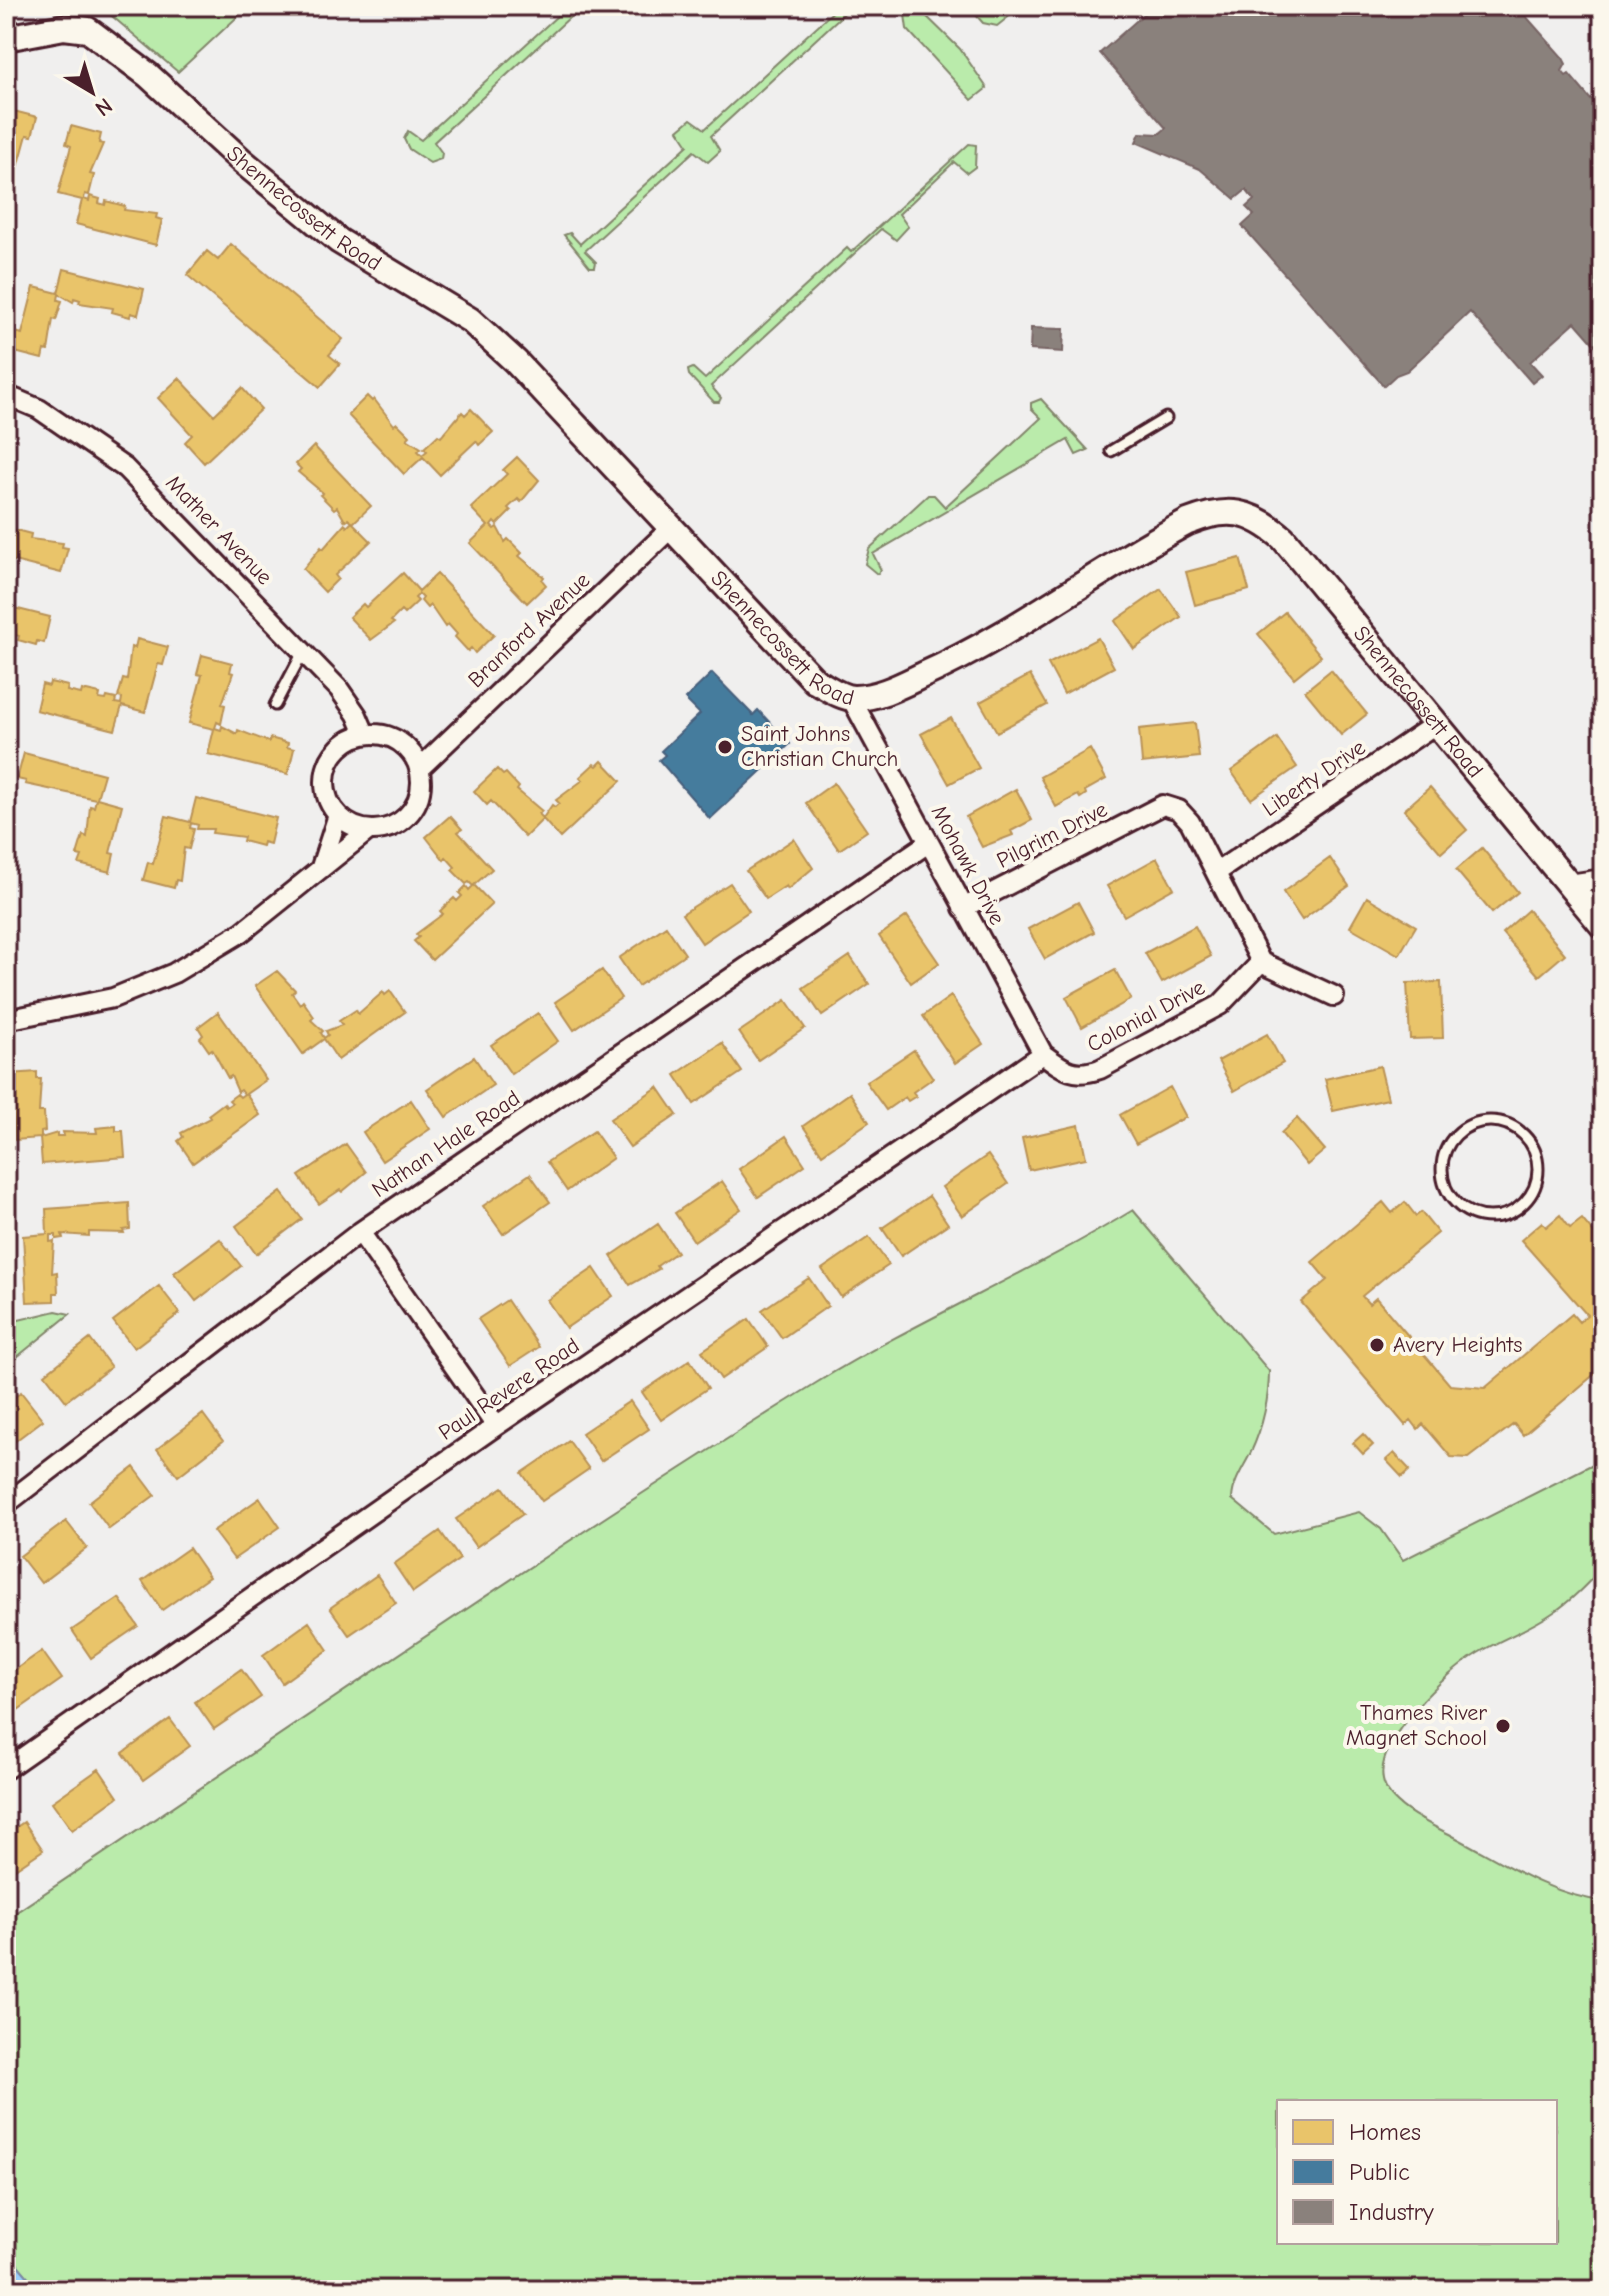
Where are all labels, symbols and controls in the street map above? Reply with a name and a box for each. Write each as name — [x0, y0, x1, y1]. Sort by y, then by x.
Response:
north arrow — [52, 52, 132, 132]
text: N — [90, 92, 117, 122]
street label: Shennecossett Road — [221, 140, 386, 277]
street label: Mather Avenue — [160, 470, 278, 590]
street label: Shennecossett Road — [705, 565, 857, 711]
street label: Branford Avenue — [463, 567, 595, 693]
street label: Shennecossett Road — [1348, 621, 1488, 783]
place label: Saint Johns Christian Church — [741, 721, 898, 772]
street label: Liberty Drive — [1258, 734, 1370, 822]
marker: Saint Johns Christian Church — [716, 738, 734, 756]
street label: Pilgrim Drive — [992, 796, 1112, 874]
street label: Mohawk Drive — [926, 801, 1010, 929]
street label: Colonial Drive — [1083, 974, 1209, 1058]
street label: Nathan Hale Road — [367, 1085, 525, 1203]
street label: Paul Revere Road — [434, 1332, 584, 1446]
place label: Avery Heights — [1393, 1332, 1522, 1358]
marker: Avery Heights — [1368, 1336, 1386, 1354]
place label: Thames River Magnet School — [1346, 1700, 1487, 1751]
marker: Thames River Magnet School — [1494, 1717, 1512, 1735]
legend — [1277, 2100, 1557, 2244]
text: Homes — [1349, 2118, 1421, 2146]
text: Public — [1349, 2158, 1410, 2186]
text: Industry — [1349, 2198, 1434, 2226]

